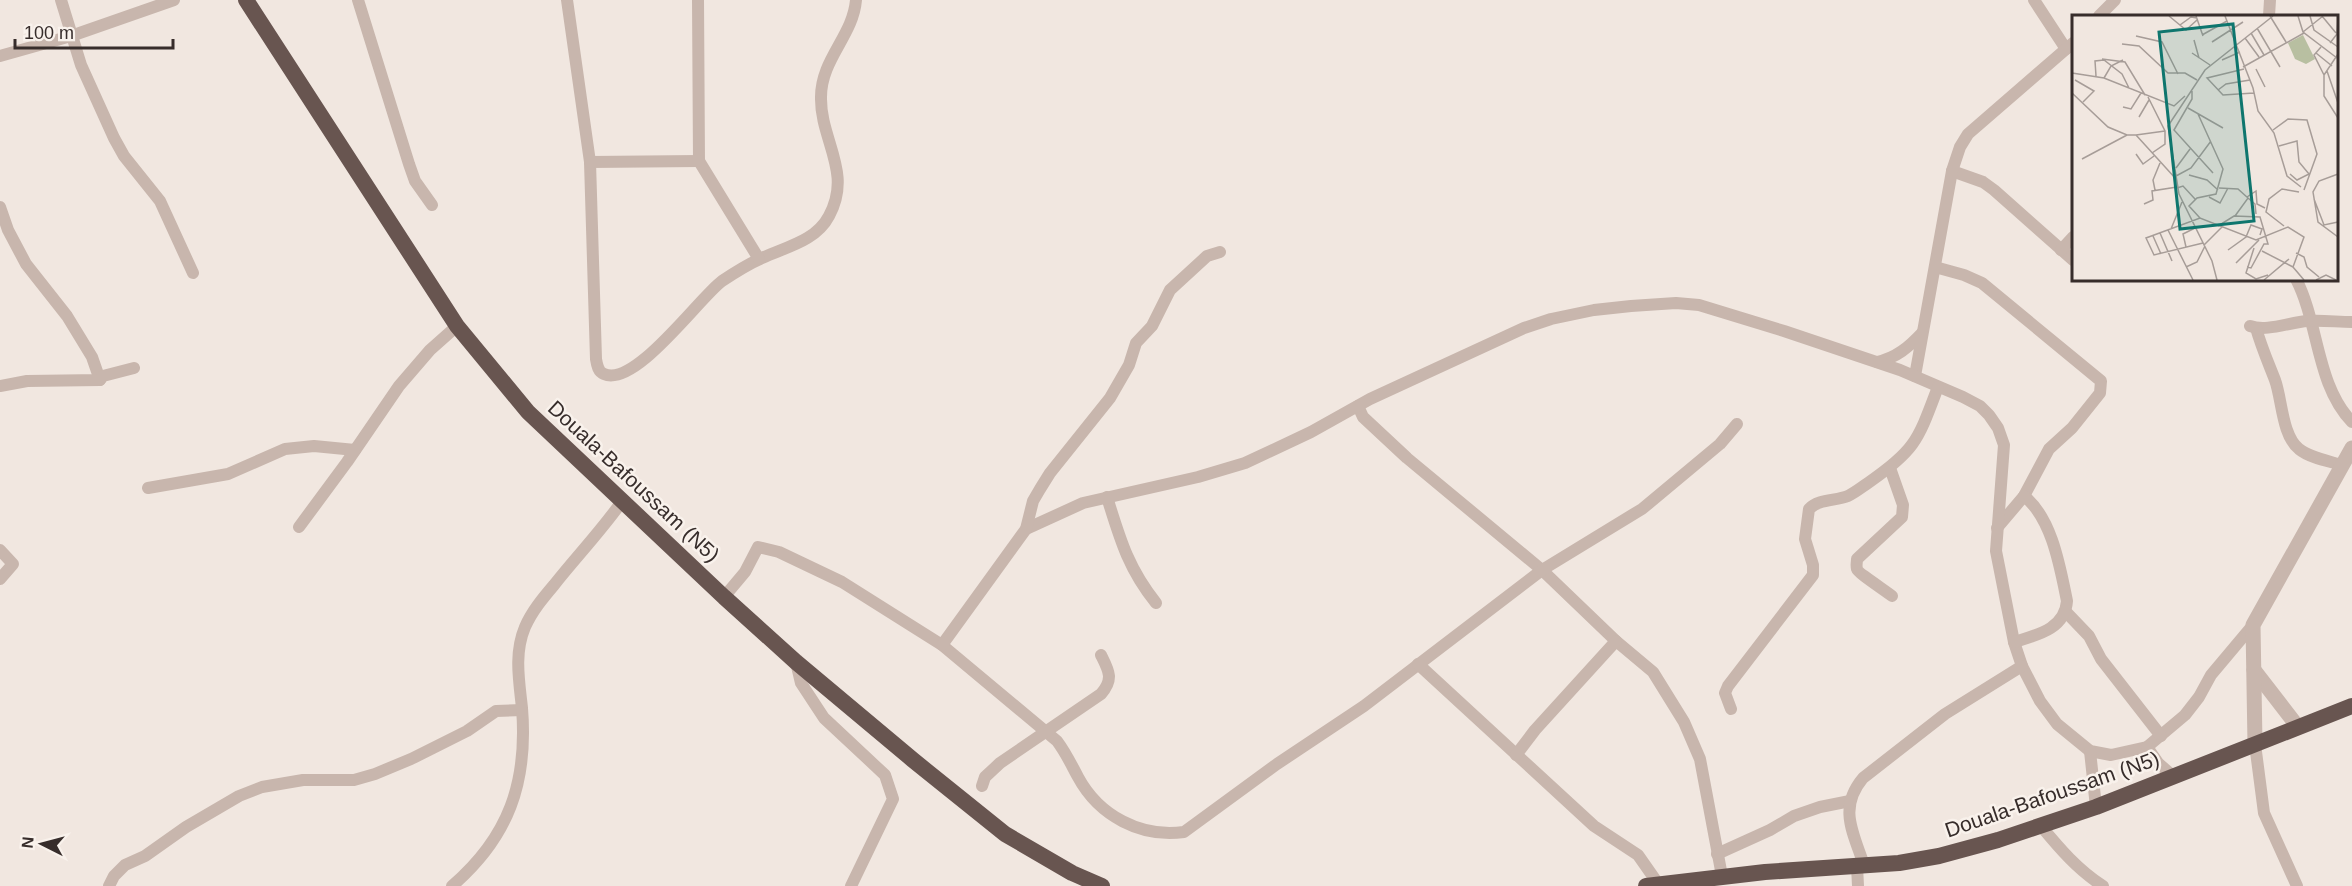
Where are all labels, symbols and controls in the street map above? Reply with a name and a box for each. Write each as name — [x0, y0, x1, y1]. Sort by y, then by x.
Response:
scale bar — [15, 12, 172, 50]
inset map — [2072, 15, 2337, 280]
text: 100 m — [24, 23, 74, 43]
street label: Douala-Bafoussam (N5) — [544, 396, 724, 566]
street label: Douala-Bafoussam (N5) — [1942, 746, 2162, 842]
north arrow — [12, 814, 72, 874]
text: N — [19, 836, 37, 849]

